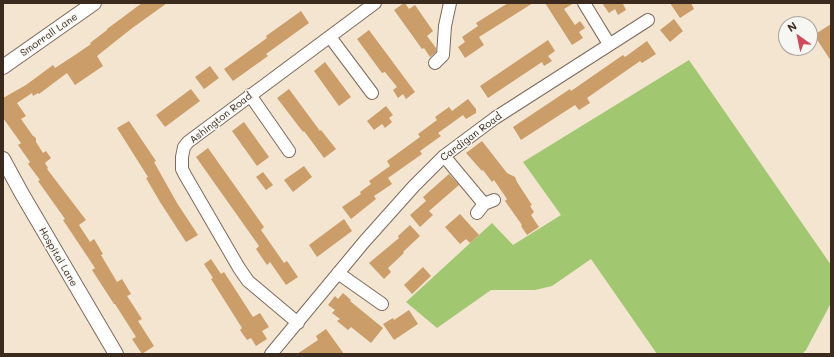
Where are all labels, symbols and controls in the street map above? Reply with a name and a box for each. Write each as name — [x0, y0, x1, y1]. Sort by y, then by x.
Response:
street label: Smorrall Lane — [18, 11, 80, 59]
north arrow — [778, 16, 818, 56]
text: N — [784, 18, 799, 35]
street label: Ashington Road — [187, 90, 255, 146]
street label: Cardigan Road — [438, 110, 504, 164]
street label: Hospital Lane — [36, 225, 80, 289]

